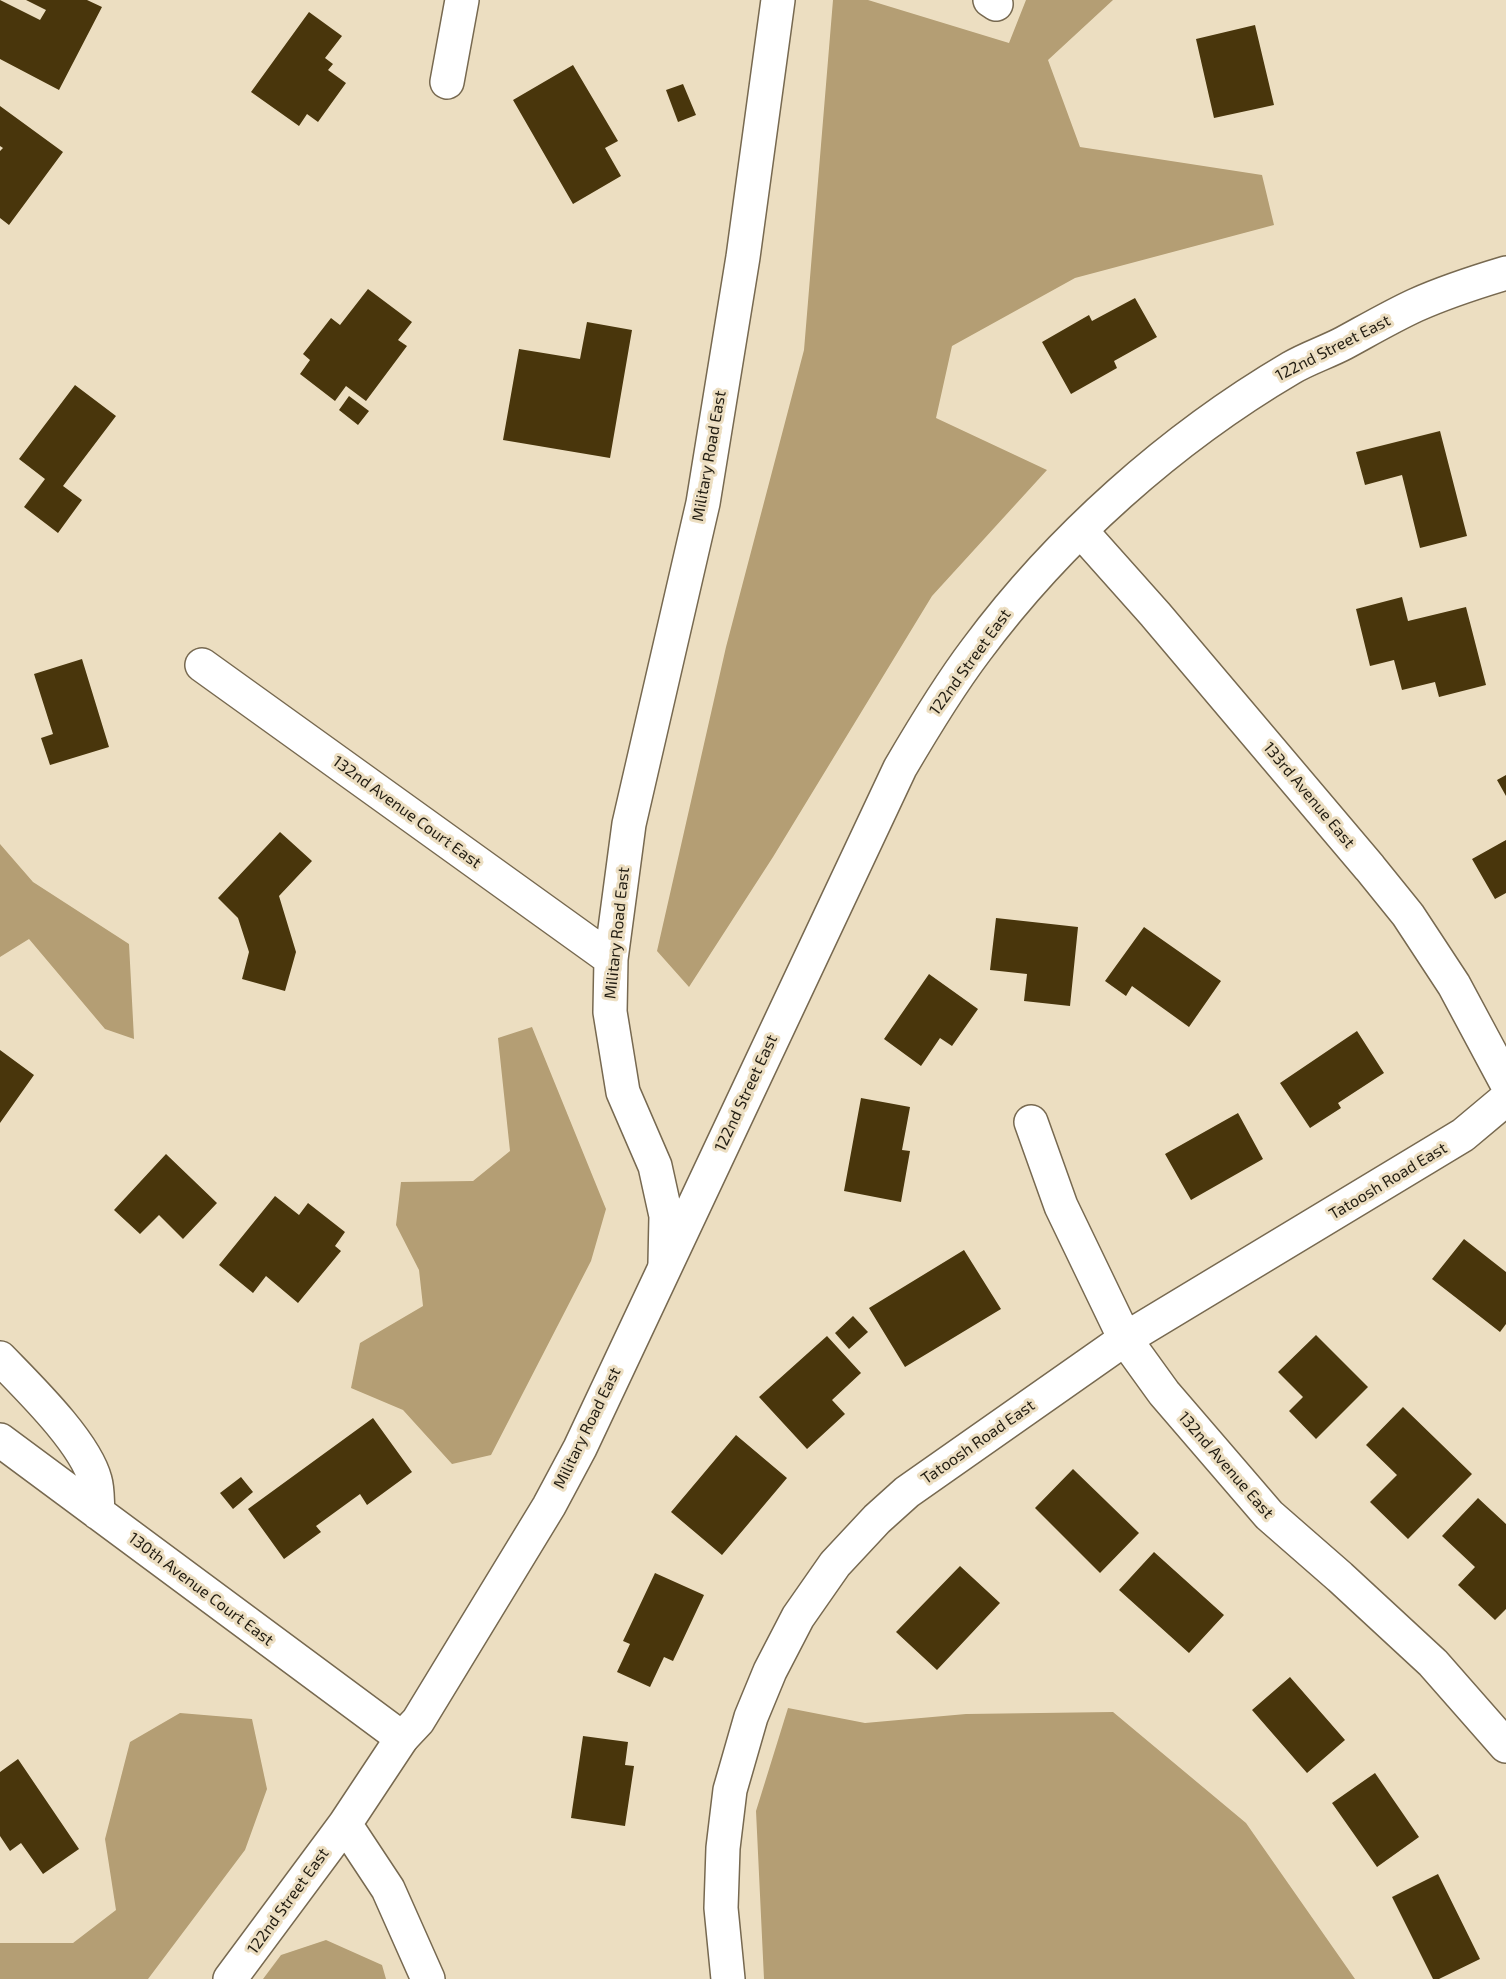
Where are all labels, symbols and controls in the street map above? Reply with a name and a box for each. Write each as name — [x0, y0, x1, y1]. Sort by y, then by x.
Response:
street label: 122nd Street East — [1272, 311, 1394, 385]
street label: Military Road East — [688, 389, 730, 523]
street label: 122nd Street East — [925, 605, 1015, 719]
street label: 133rd Avenue East — [1259, 738, 1359, 852]
street label: 132nd Avenue Court East — [329, 752, 485, 872]
street label: Military Road East — [601, 866, 633, 1000]
street label: 122nd Street East — [711, 1032, 781, 1154]
street label: Tatoosh Road East — [1326, 1138, 1450, 1224]
street label: Military Road East — [549, 1364, 625, 1492]
street label: Tatoosh Road East — [918, 1396, 1038, 1488]
street label: 132nd Avenue East — [1174, 1408, 1278, 1522]
street label: 130th Avenue Court East — [125, 1528, 277, 1650]
street label: 122nd Street East — [243, 1844, 333, 1958]

